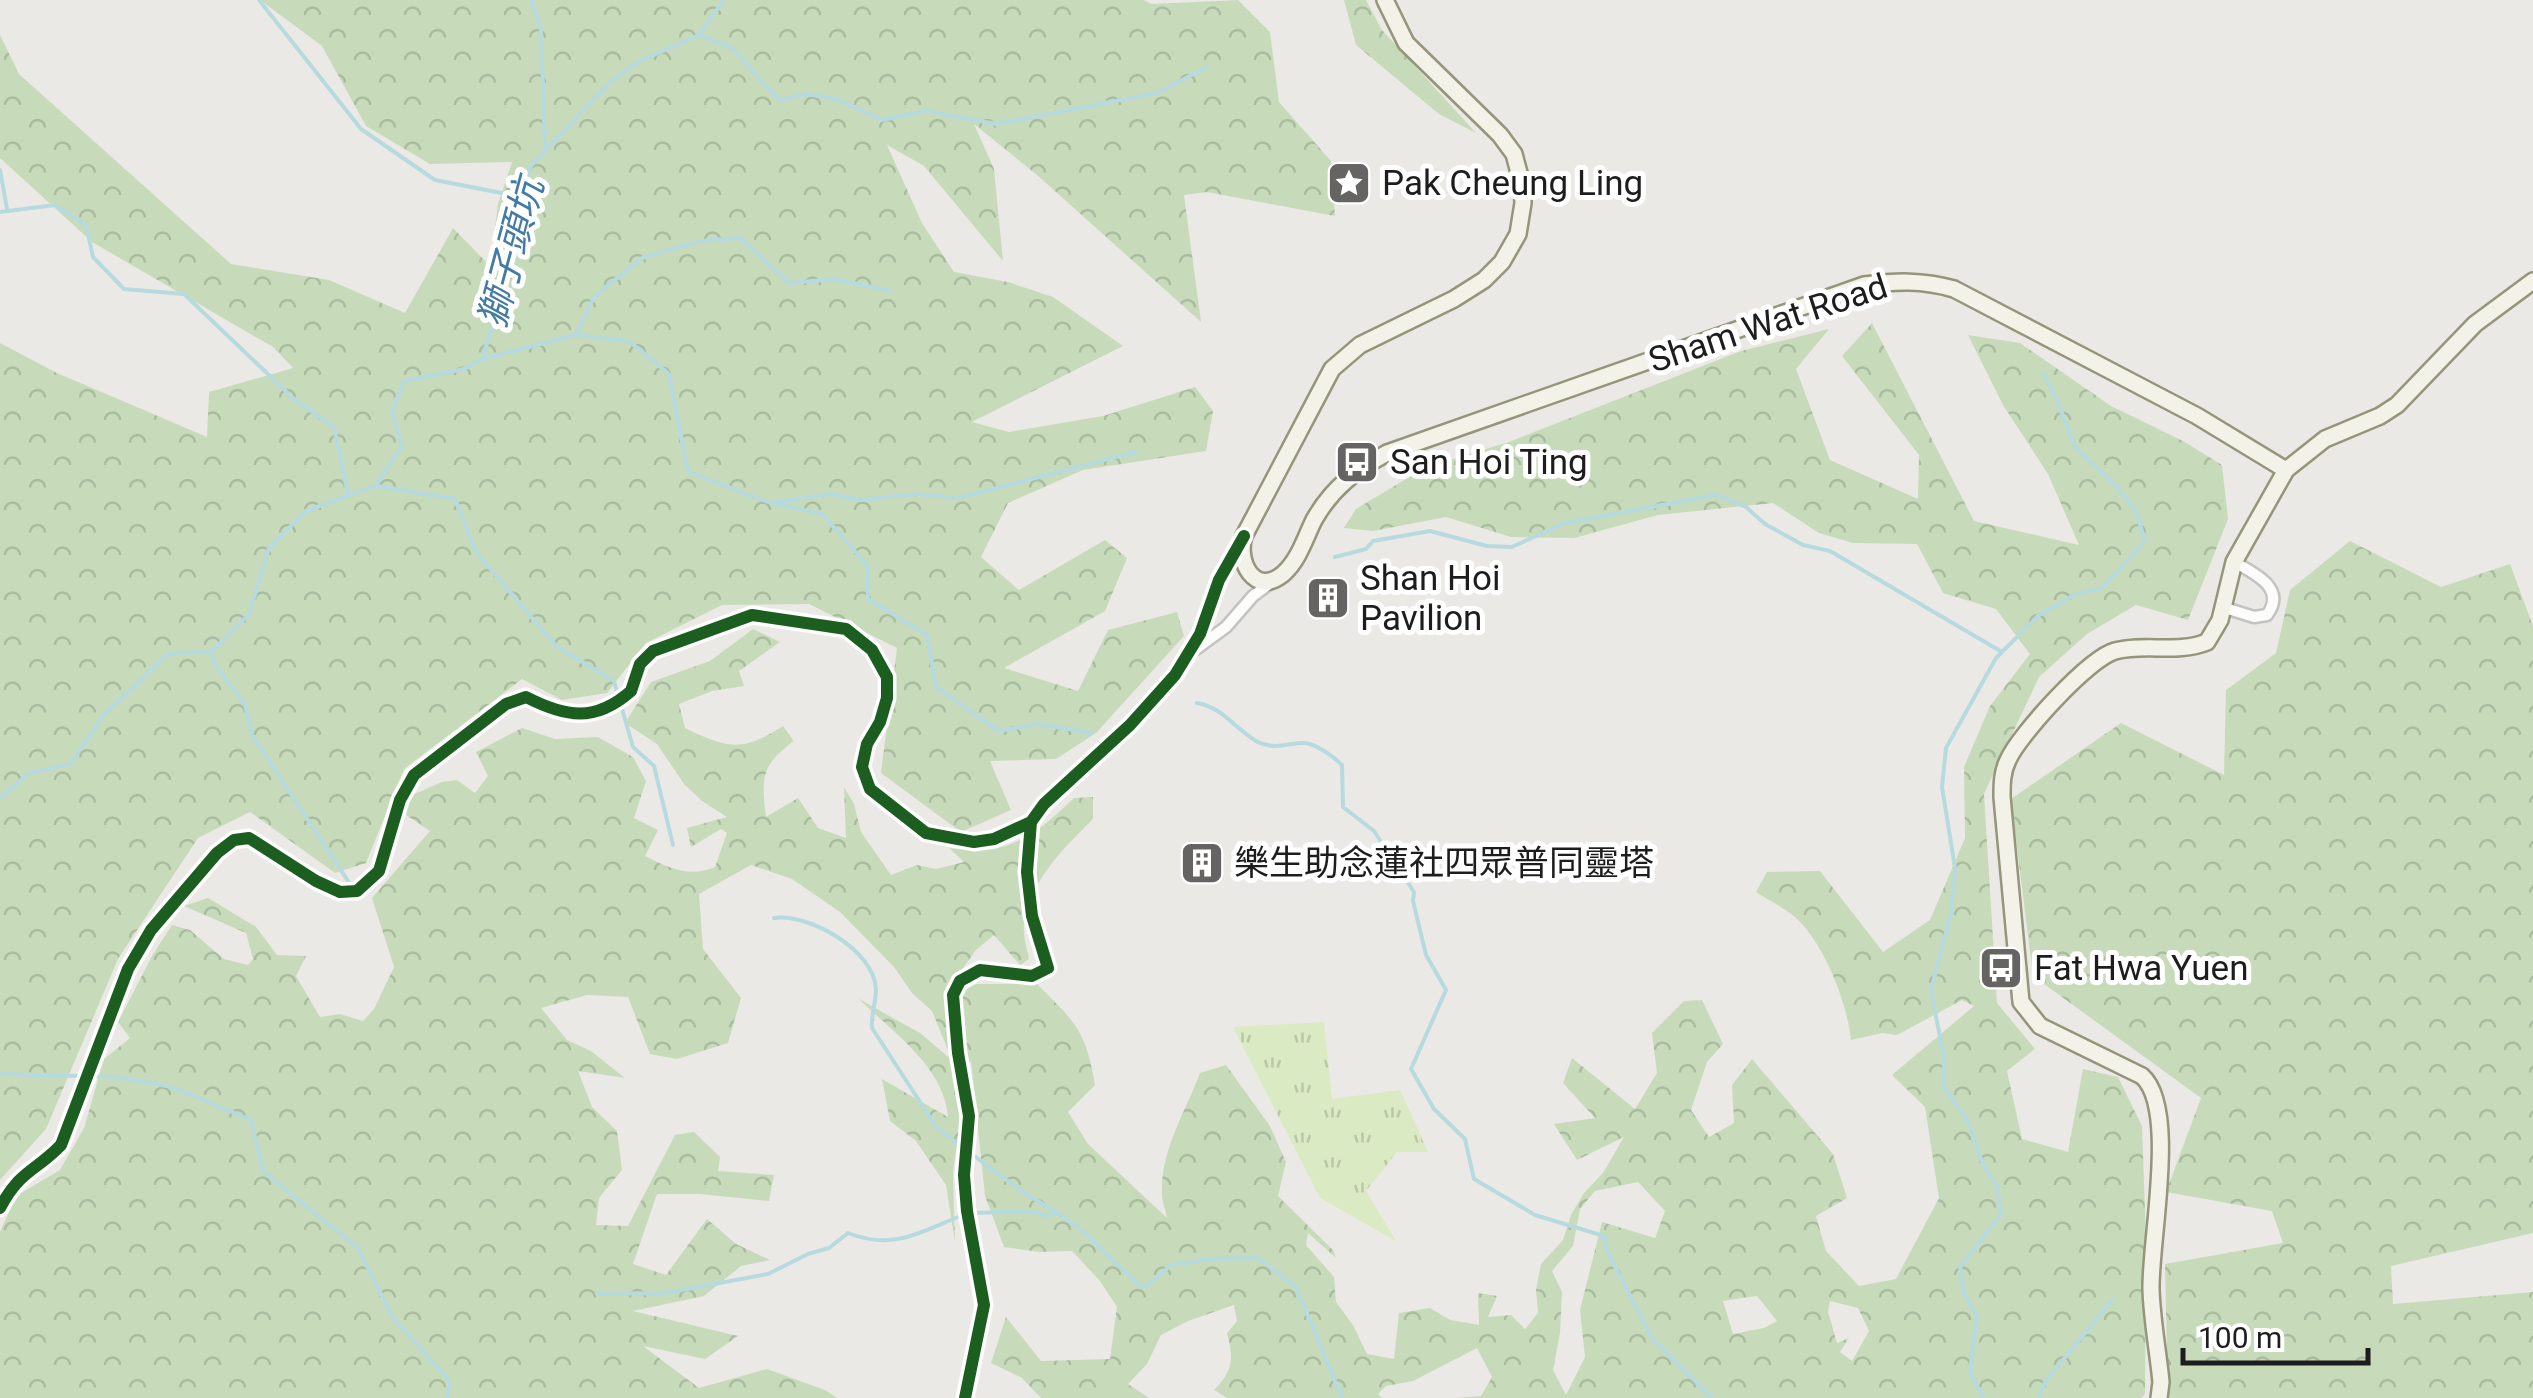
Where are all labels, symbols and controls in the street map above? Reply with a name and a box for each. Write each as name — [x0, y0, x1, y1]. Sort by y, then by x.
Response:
place icon: Pak Cheung Ling — [1326, 160, 1372, 206]
place label: Pak Cheung Ling — [1382, 163, 1643, 204]
water label: 獅子頭坑 — [470, 169, 553, 332]
street label: Sham Wat Road — [1644, 266, 1893, 381]
bus stop icon: San Hoi Ting — [1334, 439, 1380, 485]
place label: San Hoi Ting — [1390, 442, 1588, 483]
place label: Shan Hoi Pavilion — [1360, 558, 1501, 639]
building icon: Shan Hoi Pavilion — [1305, 575, 1351, 621]
building icon: 樂生助念蓮社四眾普同靈塔 — [1179, 840, 1225, 886]
place label: 樂生助念蓮社四眾普同靈塔 — [1234, 843, 1654, 884]
bus stop icon: Fat Hwa Yuen — [1978, 945, 2024, 991]
place label: Fat Hwa Yuen — [2034, 948, 2248, 989]
scale bar — [2183, 1303, 2368, 1365]
text: 100 m — [2198, 1320, 2282, 1355]

